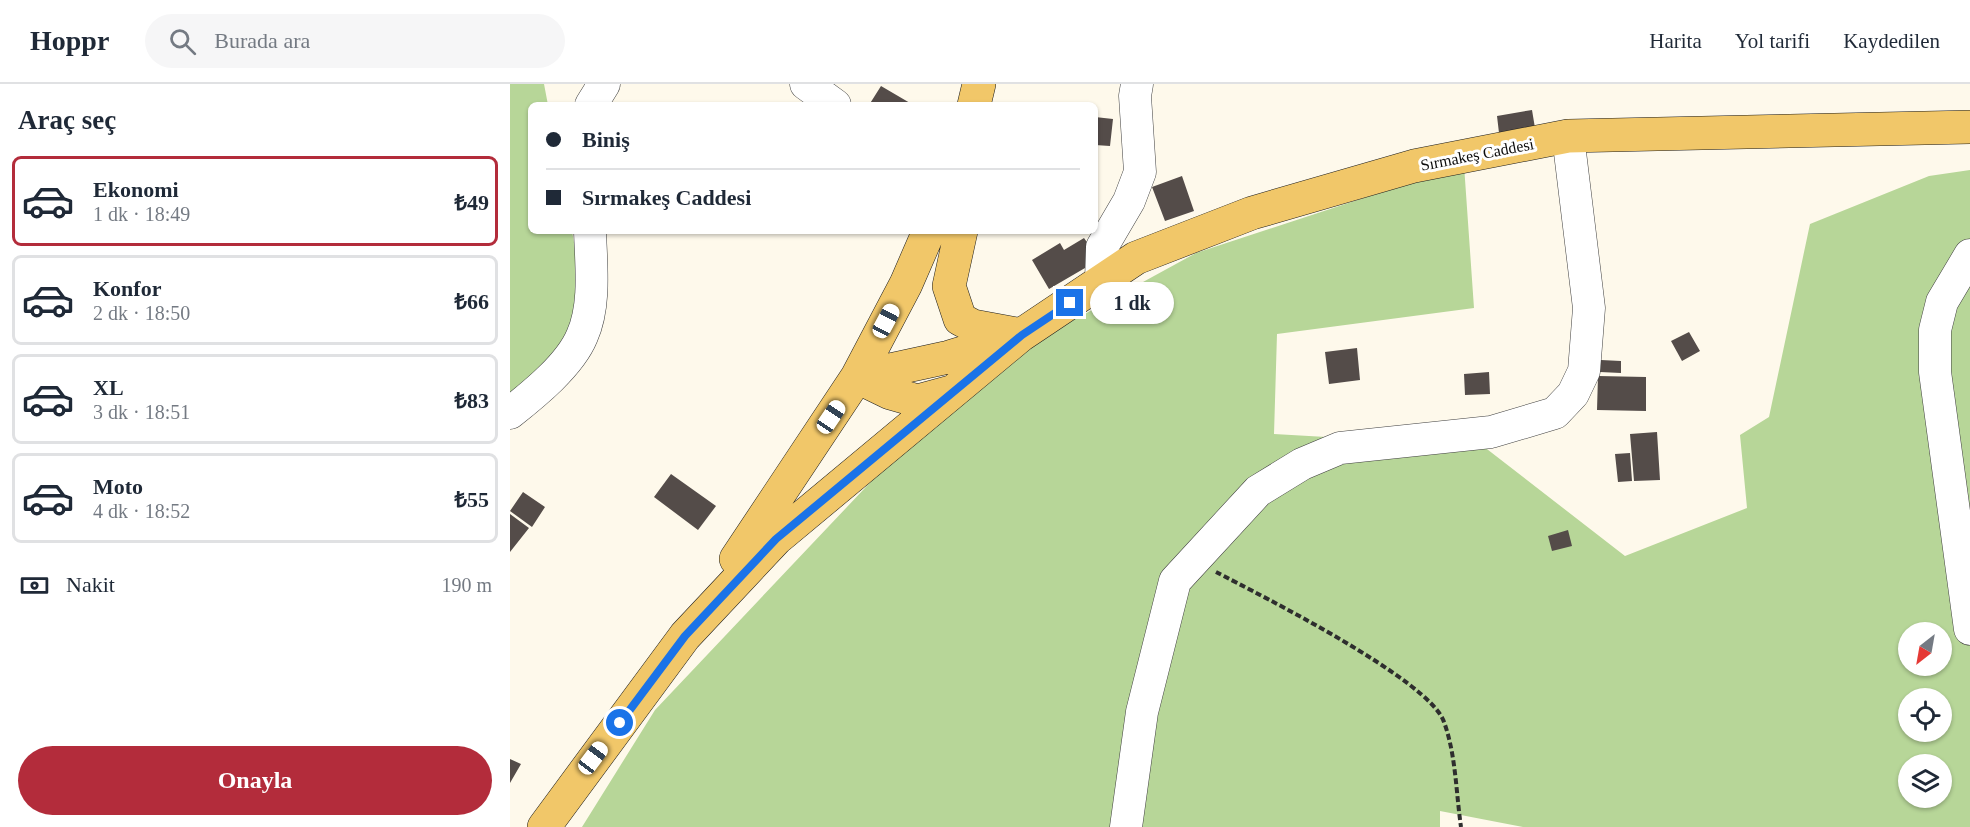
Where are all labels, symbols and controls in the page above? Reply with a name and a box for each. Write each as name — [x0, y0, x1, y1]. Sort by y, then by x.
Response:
search box — [145, 14, 565, 68]
text: Hoppr — [30, 25, 109, 56]
icon: search — [166, 25, 199, 58]
text: Burada ara — [214, 28, 310, 53]
text: Harita — [1649, 29, 1702, 53]
text: Yol tarifi — [1735, 29, 1810, 53]
text: Kaydedilen — [1843, 29, 1940, 53]
text: Araç seç — [18, 105, 116, 135]
text: Biniş — [582, 127, 630, 152]
street label: Sırmakeş Caddesi — [1419, 135, 1536, 175]
icon: car — [21, 174, 75, 228]
text: Ekonomi — [93, 177, 179, 202]
text: Sırmakeş Caddesi — [582, 185, 751, 210]
text: ₺49 — [454, 190, 489, 215]
text: 1 dk · 18:49 — [93, 203, 190, 225]
icon: car — [21, 273, 75, 327]
text: Konfor — [93, 276, 161, 301]
callout: 1 dk — [1091, 282, 1175, 324]
text: ₺66 — [454, 289, 489, 314]
route end — [1056, 289, 1083, 316]
text: 1 dk — [1113, 292, 1151, 314]
car — [870, 301, 902, 341]
text: 2 dk · 18:50 — [93, 302, 190, 324]
icon: car — [21, 372, 75, 426]
text: XL — [93, 375, 124, 400]
text: ₺83 — [454, 388, 489, 413]
car — [813, 397, 849, 437]
text: 3 dk · 18:51 — [93, 401, 190, 423]
icon: car — [21, 471, 75, 525]
text: Moto — [93, 474, 143, 499]
text: ₺55 — [454, 487, 489, 512]
text: 4 dk · 18:52 — [93, 500, 190, 522]
icon: cash — [18, 569, 51, 602]
text: Nakit — [66, 572, 115, 597]
text: 190 m — [441, 574, 492, 596]
north arrow — [1898, 622, 1952, 676]
map controls — [1898, 622, 1952, 808]
button: locate — [1898, 688, 1952, 742]
route start — [606, 709, 633, 736]
car — [575, 738, 611, 778]
button: Onayla — [18, 746, 492, 815]
button: layers — [1898, 754, 1952, 808]

